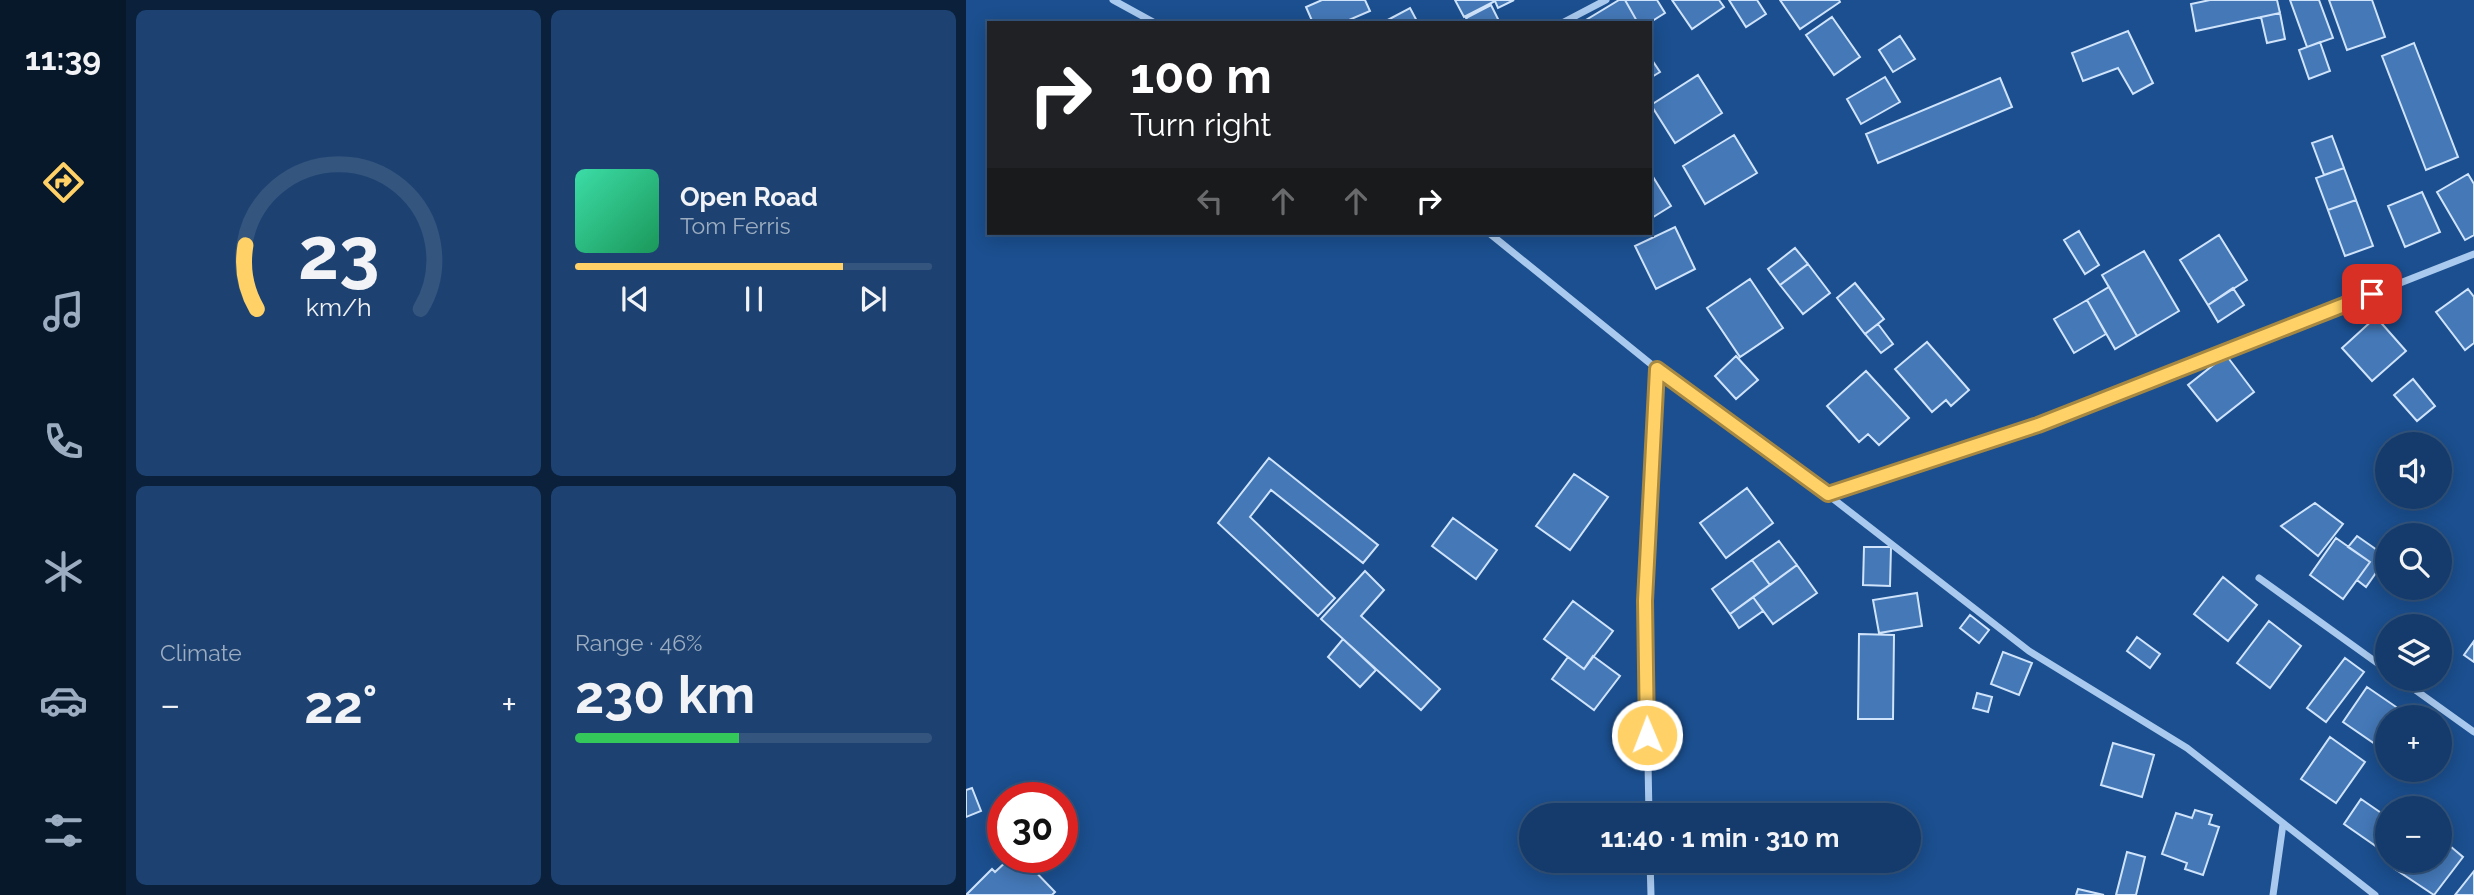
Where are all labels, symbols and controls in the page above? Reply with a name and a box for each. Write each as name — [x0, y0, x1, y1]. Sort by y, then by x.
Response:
text: 11:39 — [25, 40, 101, 77]
text: 100 m — [1130, 47, 1272, 104]
icon: right — [1015, 49, 1106, 140]
text: Turn right — [1130, 106, 1271, 143]
icon: directions — [39, 158, 88, 207]
text: Open Road — [680, 182, 818, 212]
icon: left — [1191, 182, 1229, 220]
icon: ahead — [1264, 182, 1302, 220]
icon: ahead — [1337, 182, 1375, 220]
icon: right — [1410, 182, 1448, 220]
text: 23 — [298, 212, 379, 297]
text: Tom Ferris — [680, 212, 791, 239]
pin — [2342, 264, 2402, 324]
icon: arrive — [2353, 275, 2391, 313]
icon: previous — [616, 280, 654, 318]
icon: pause — [735, 280, 773, 318]
icon: next — [854, 280, 892, 318]
icon: music — [39, 287, 88, 336]
text: km/h — [306, 292, 371, 322]
icon: phone — [39, 417, 88, 466]
map controls — [2375, 432, 2452, 873]
button: sound — [2375, 432, 2452, 509]
button: search — [2375, 523, 2452, 600]
icon: climate — [39, 547, 88, 596]
button: layers — [2375, 614, 2452, 691]
text: Range · 46% — [575, 629, 702, 656]
text: Climate — [160, 639, 242, 666]
text: 230 km — [575, 664, 755, 725]
text: 22° — [304, 674, 377, 735]
icon: car — [39, 676, 88, 725]
text: − — [160, 682, 180, 727]
text: + — [501, 682, 517, 727]
position arrow — [1610, 698, 1684, 772]
button: + — [2375, 705, 2452, 782]
speed limit sign: 30 — [987, 782, 1078, 873]
button: − — [2375, 796, 2452, 873]
icon: filters — [39, 806, 88, 855]
text: 11:40 · 1 min · 310 m — [1601, 823, 1839, 853]

